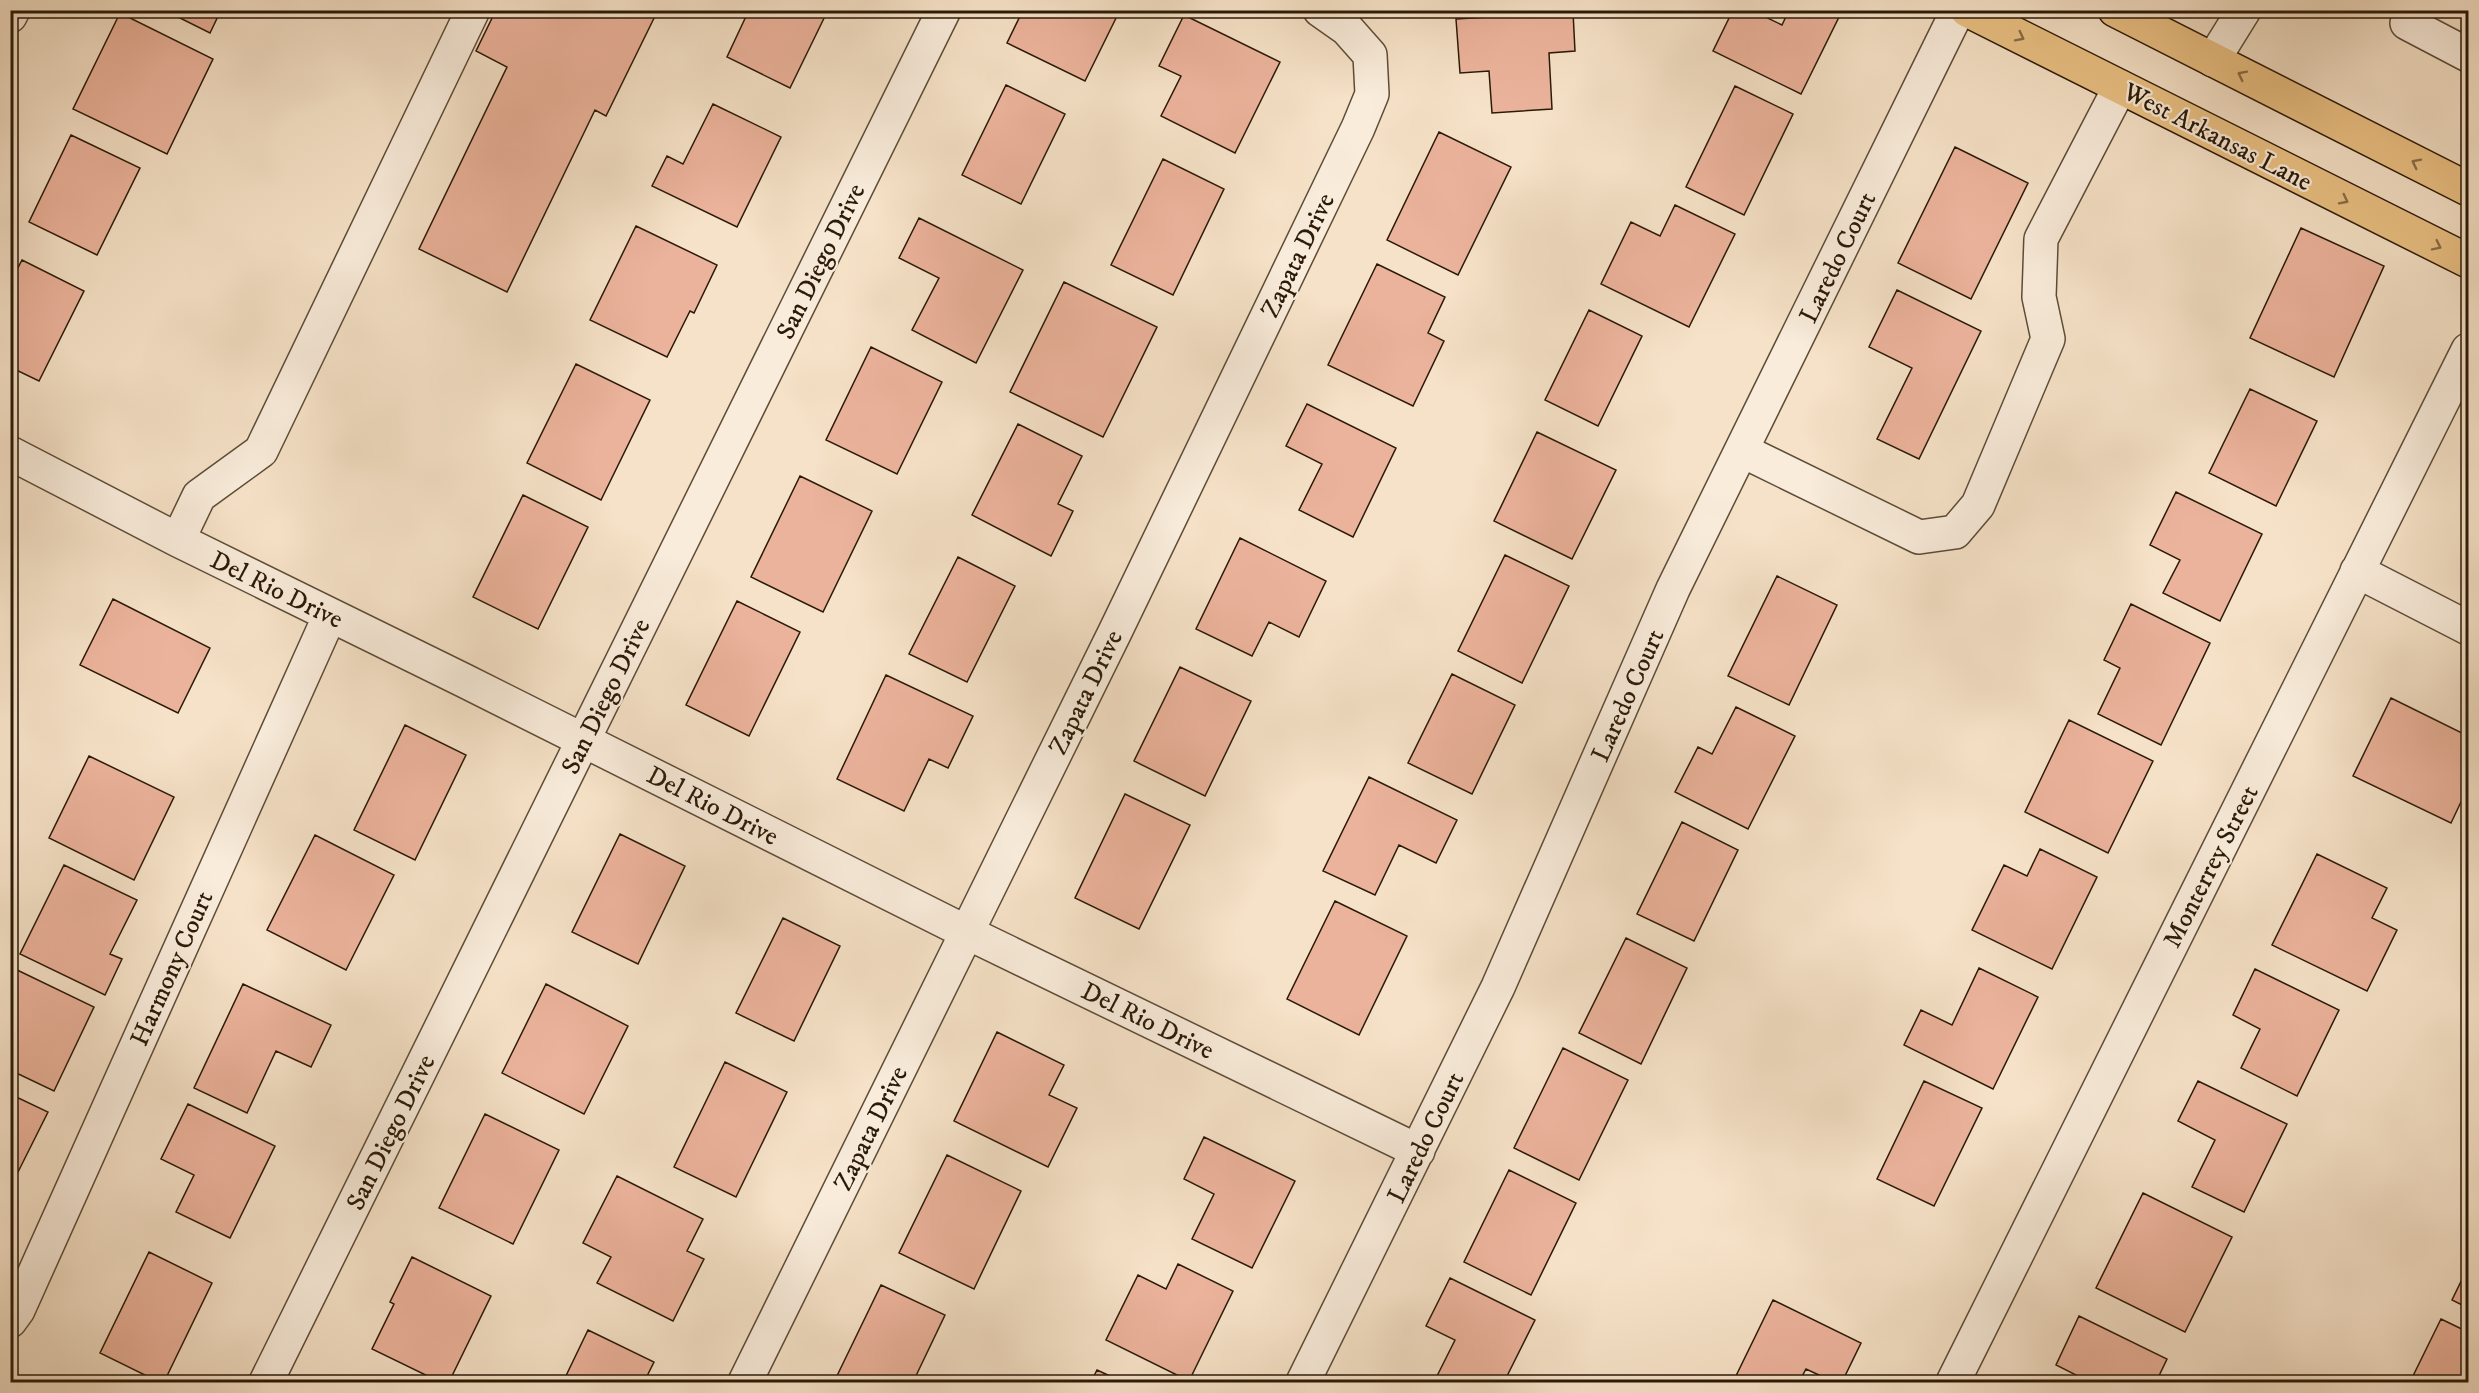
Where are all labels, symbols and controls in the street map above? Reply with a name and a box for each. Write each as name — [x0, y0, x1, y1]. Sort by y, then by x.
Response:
one-way arrow — [2013, 29, 2024, 41]
one-way arrow — [2238, 70, 2249, 82]
street label: West Arkansas Lane — [2116, 75, 2317, 199]
one-way arrow — [2412, 158, 2423, 170]
street label: San Diego Drive — [769, 178, 873, 345]
street label: Laredo Court — [1792, 187, 1884, 329]
street label: Zapata Drive — [1254, 188, 1343, 323]
one-way arrow — [2338, 193, 2348, 204]
one-way arrow — [2431, 239, 2442, 251]
street label: Del Rio Drive — [205, 544, 348, 637]
street label: San Diego Drive — [554, 613, 658, 780]
street label: Laredo Court — [1584, 624, 1672, 767]
street label: Zapata Drive — [1042, 625, 1131, 760]
street label: Del Rio Drive — [641, 759, 784, 854]
street label: Monterrey Street — [2156, 780, 2266, 954]
street label: Harmony Court — [123, 886, 221, 1051]
street label: Del Rio Drive — [1076, 975, 1219, 1068]
street label: San Diego Drive — [339, 1049, 443, 1216]
street label: Zapata Drive — [827, 1061, 916, 1196]
street label: Laredo Court — [1380, 1067, 1472, 1209]

